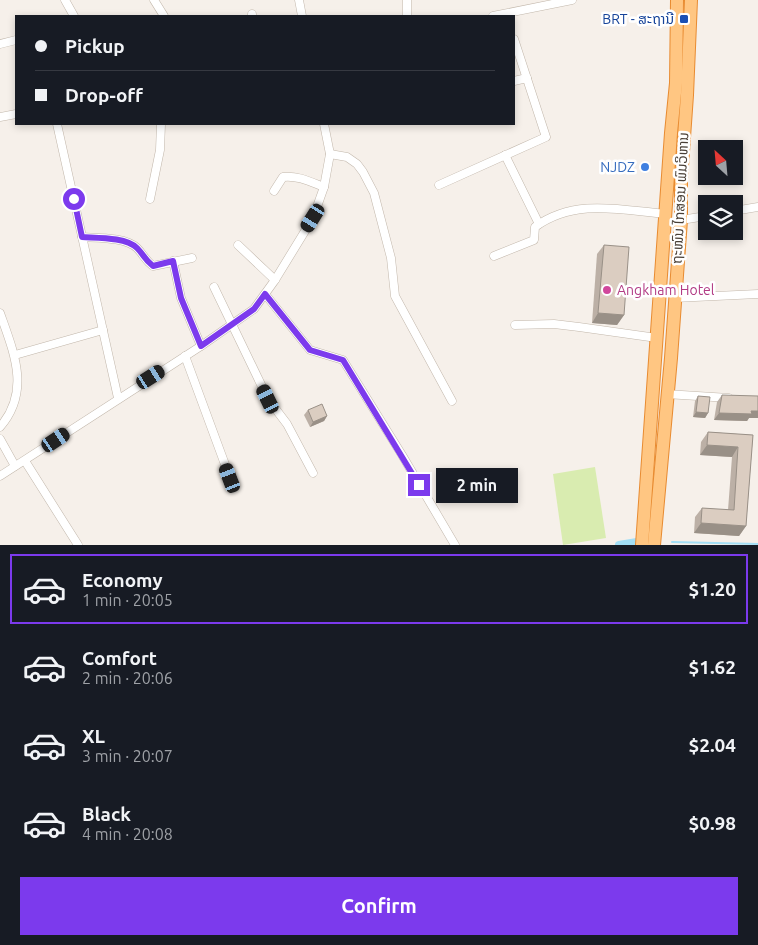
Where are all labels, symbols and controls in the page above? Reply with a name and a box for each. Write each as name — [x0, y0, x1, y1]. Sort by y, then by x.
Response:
place label: BRT - ສະຖານີ — [602, 11, 674, 27]
marker: BRT - ສະຖານີ — [678, 13, 690, 25]
text: Pickup — [65, 35, 125, 57]
text: Drop-off — [65, 84, 143, 106]
street label: ຖະໜົນ ໄກສອນ ພົມວິຫານ — [669, 132, 691, 264]
north arrow — [698, 140, 742, 185]
map controls — [698, 140, 743, 240]
place label: NJDZ — [600, 159, 635, 175]
marker: NJDZ — [639, 161, 651, 173]
route start — [63, 188, 85, 210]
button: layers — [698, 195, 743, 240]
car — [298, 201, 327, 235]
place label: Angkham Hotel — [617, 282, 715, 298]
marker: Angkham Hotel — [601, 284, 613, 296]
car — [134, 363, 167, 391]
car — [254, 382, 281, 416]
car — [39, 425, 72, 455]
car — [217, 461, 242, 495]
callout: 2 min — [436, 468, 519, 502]
route end — [408, 474, 430, 496]
text: 2 min — [457, 476, 497, 494]
icon: car — [22, 567, 67, 612]
text: Economy — [82, 569, 163, 591]
text: $1.20 — [688, 578, 736, 600]
text: 1 min · 20:05 — [82, 591, 173, 609]
icon: car — [22, 645, 67, 690]
text: Comfort — [82, 647, 157, 669]
text: $1.62 — [688, 656, 736, 678]
text: 2 min · 20:06 — [82, 669, 173, 687]
icon: car — [22, 723, 67, 768]
text: XL — [82, 725, 105, 747]
text: $2.04 — [688, 734, 736, 756]
text: 3 min · 20:07 — [82, 747, 173, 765]
icon: car — [22, 801, 67, 846]
text: Black — [82, 803, 131, 825]
text: $0.98 — [688, 812, 736, 834]
text: 4 min · 20:08 — [82, 825, 173, 843]
button: Confirm — [20, 877, 738, 935]

